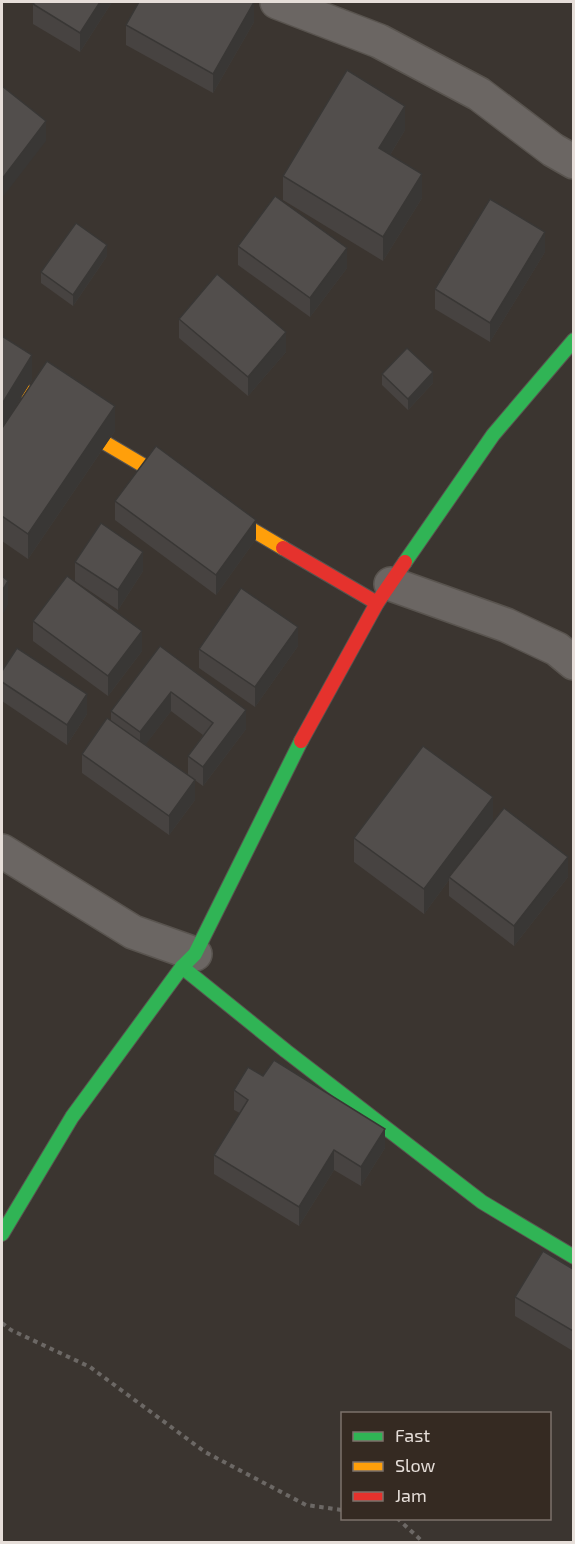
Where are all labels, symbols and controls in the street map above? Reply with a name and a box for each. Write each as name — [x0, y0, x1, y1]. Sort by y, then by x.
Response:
legend — [341, 1412, 551, 1520]
text: Fast — [395, 1424, 430, 1446]
text: Slow — [395, 1454, 436, 1476]
text: Jam — [395, 1484, 427, 1506]

